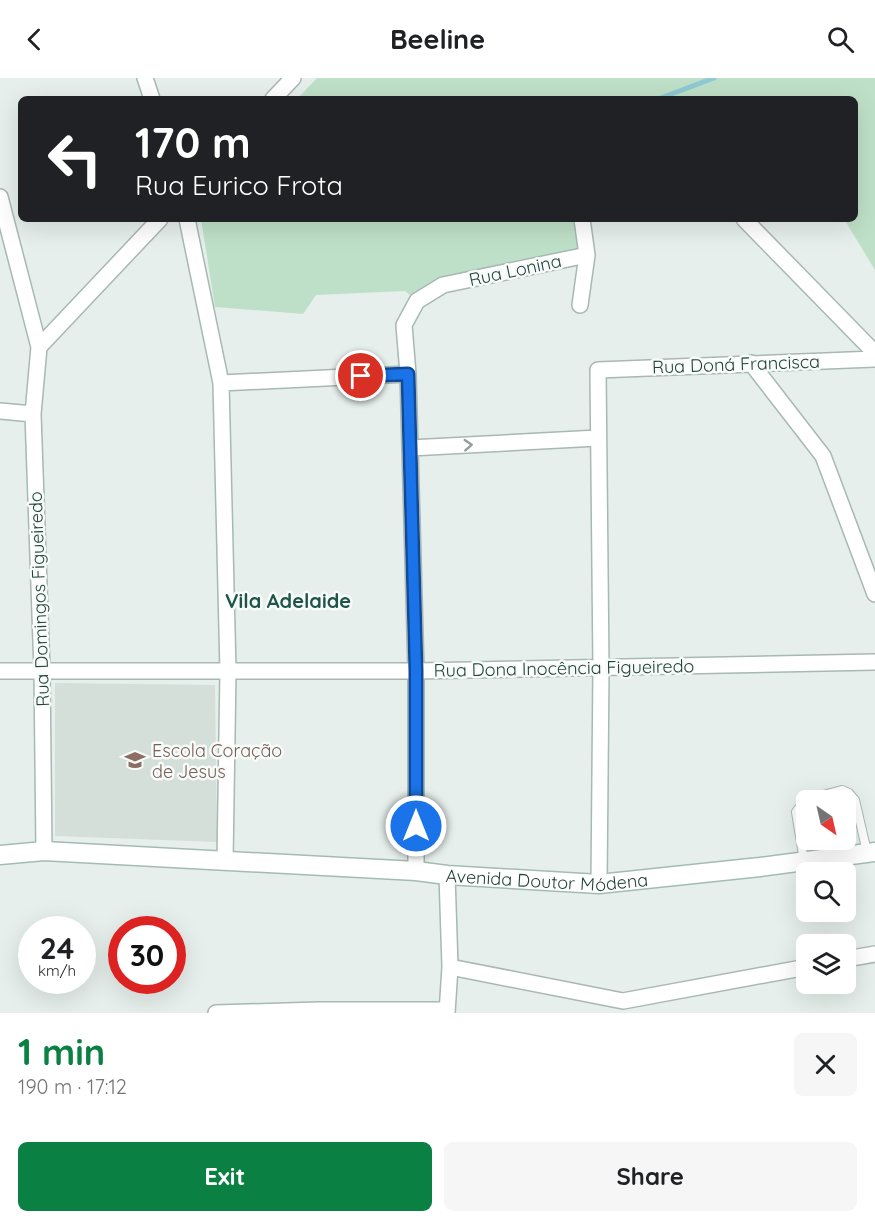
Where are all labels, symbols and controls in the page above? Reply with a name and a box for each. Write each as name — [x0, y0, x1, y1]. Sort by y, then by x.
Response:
text: Beeline — [390, 22, 485, 56]
icon: back — [18, 23, 51, 56]
icon: search — [824, 23, 857, 56]
text: 170 m — [135, 116, 251, 169]
icon: left — [36, 120, 114, 198]
text: Rua Eurico Frota — [135, 168, 343, 202]
street label: Rua Lonina — [467, 249, 563, 291]
pin — [335, 350, 386, 401]
street label: Rua Doná Francisca — [652, 350, 820, 378]
icon: arrive — [344, 359, 377, 392]
one-way arrow — [464, 438, 473, 451]
street label: Rua Domingos Figueiredo — [24, 491, 54, 707]
district label: Vila Adelaide — [225, 588, 351, 613]
street label: Rua Dona Inocência Figueiredo — [433, 654, 695, 682]
place label: Escola Coração de Jesus — [152, 739, 282, 783]
school or university icon: Escola Coração de Jesus — [123, 748, 147, 772]
north arrow — [796, 790, 856, 850]
map controls — [796, 790, 856, 994]
position arrow — [384, 794, 448, 858]
button: search — [796, 862, 856, 922]
street label: Avenida Doutor Módena — [445, 863, 649, 896]
speed limit sign: 30 — [108, 916, 186, 994]
text: 24 — [40, 929, 74, 967]
button: layers — [796, 934, 856, 994]
text: km/h — [38, 961, 76, 980]
text: 1 min — [18, 1029, 105, 1074]
button: close — [794, 1033, 857, 1096]
text: 190 m · 17:12 — [18, 1074, 127, 1099]
button: Exit — [18, 1142, 432, 1211]
button: Share — [444, 1142, 857, 1211]

